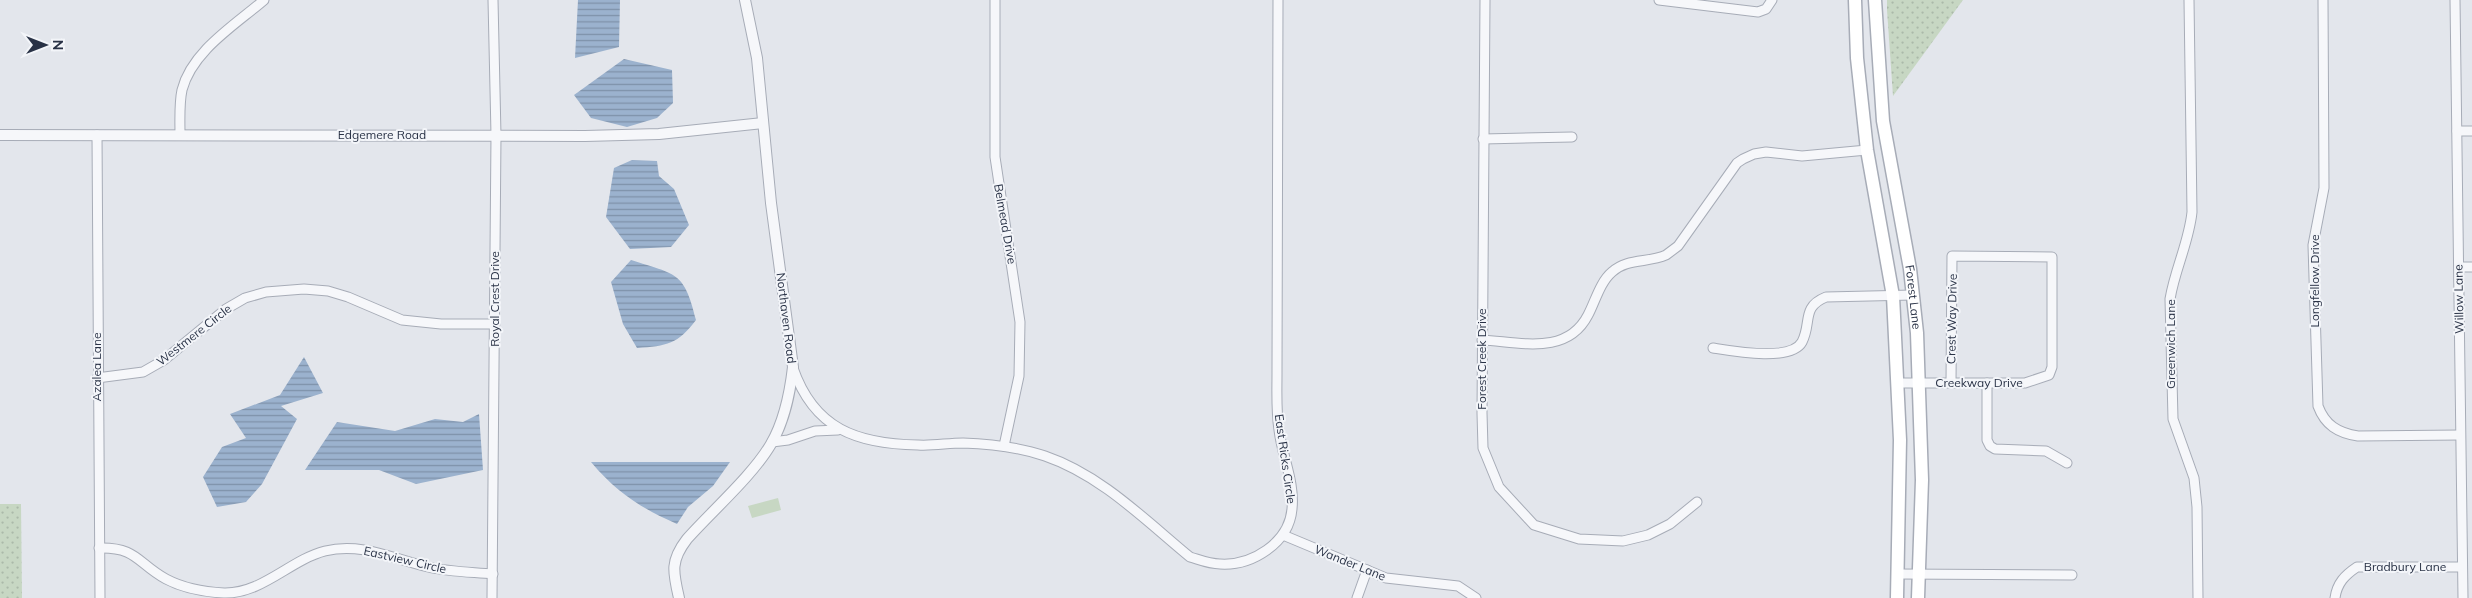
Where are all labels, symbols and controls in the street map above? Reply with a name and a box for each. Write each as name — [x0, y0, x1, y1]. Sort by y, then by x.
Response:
north arrow — [20, 20, 70, 70]
text: N — [49, 40, 67, 50]
street label: Edgemere Road — [338, 127, 426, 142]
street label: Belmead Drive — [991, 183, 1020, 265]
street label: Longfellow Drive — [2307, 234, 2322, 328]
street label: Royal Crest Drive — [487, 251, 502, 347]
street label: Forest Lane — [1902, 264, 1925, 330]
street label: Willow Lane — [2450, 264, 2467, 334]
street label: Northaven Road — [773, 272, 800, 364]
street label: Crest Way Drive — [1943, 274, 1960, 364]
street label: Greenwich Lane — [2163, 299, 2178, 389]
street label: Westmere Circle — [153, 301, 234, 369]
street label: Forest Creek Drive — [1474, 308, 1489, 410]
street label: Azalea Lane — [89, 332, 104, 402]
street label: Creekway Drive — [1935, 375, 2023, 390]
street label: East Ricks Circle — [1272, 413, 1299, 505]
street label: Wander Lane — [1312, 541, 1388, 584]
street label: Eastview Circle — [362, 543, 448, 576]
street label: Bradbury Lane — [2364, 559, 2446, 574]

